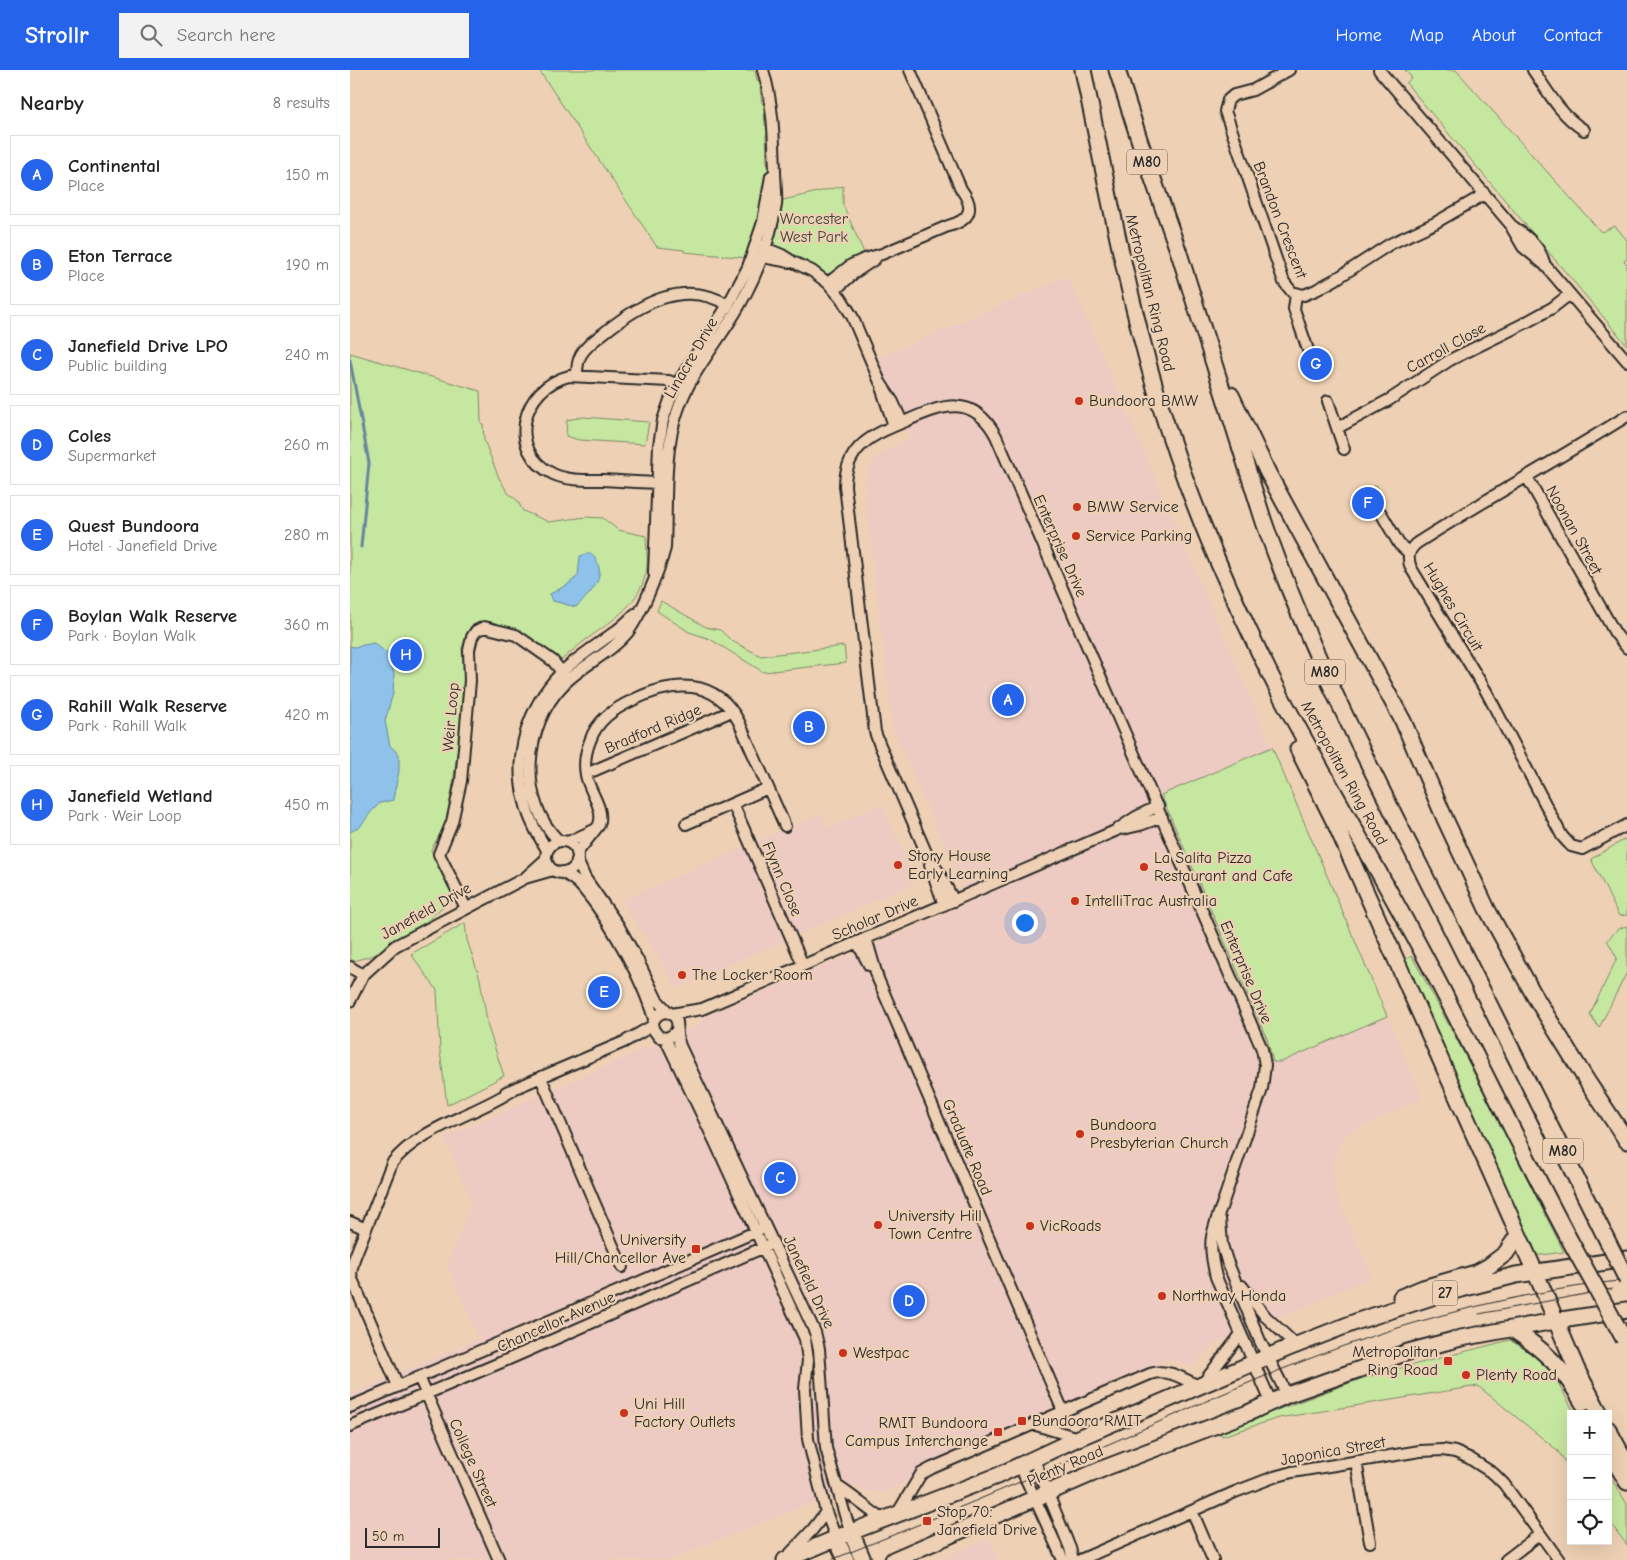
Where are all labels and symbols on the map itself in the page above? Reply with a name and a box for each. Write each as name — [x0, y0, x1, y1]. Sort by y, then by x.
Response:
road number: M80 — [1127, 150, 1167, 174]
street label: Brandon Crescent — [1249, 159, 1311, 281]
park label: Worcester West Park — [780, 210, 849, 246]
street label: Metropolitan Ring Road — [1122, 212, 1178, 374]
street label: Linacre Drive — [661, 314, 721, 402]
street label: Carroll Close — [1403, 319, 1489, 377]
pin: G — [1300, 345, 1332, 383]
place label: Bundoora BMW — [1089, 392, 1198, 410]
marker: Bundoora BMW — [1073, 395, 1085, 407]
street label: Noonan Street — [1542, 482, 1606, 578]
pin: F — [1352, 484, 1384, 522]
street label: Enterprise Drive — [1029, 492, 1091, 600]
place label: BMW Service — [1087, 498, 1179, 516]
marker: BMW Service — [1071, 501, 1083, 513]
place label: Service Parking — [1086, 527, 1192, 545]
marker: Service Parking — [1070, 530, 1082, 542]
street label: Hughes Circuit — [1419, 559, 1487, 655]
pin: H — [390, 636, 422, 674]
road number: M80 — [1305, 660, 1345, 684]
pin: A — [992, 681, 1024, 719]
street label: Weir Loop — [439, 682, 463, 752]
street label: Metropolitan Ring Road — [1297, 698, 1391, 848]
street label: Bradford Ridge — [602, 701, 704, 757]
pin: B — [793, 708, 825, 746]
street label: Flynn Close — [758, 839, 806, 919]
place label: Story House Early Learning — [908, 847, 1008, 883]
place label: La Salita Pizza Restaurant and Cafe — [1154, 849, 1293, 885]
marker: Story House Early Learning — [892, 859, 904, 871]
marker: La Salita Pizza Restaurant and Cafe — [1138, 861, 1150, 873]
street label: Janefield Drive — [378, 879, 474, 943]
street label: Scholar Drive — [829, 892, 921, 944]
place label: IntelliTrac Australia — [1085, 892, 1217, 910]
marker: IntelliTrac Australia — [1069, 895, 1081, 907]
your location — [1012, 910, 1038, 936]
street label: Enterprise Drive — [1216, 918, 1276, 1026]
place label: The Locker Room — [692, 966, 813, 984]
marker: The Locker Room — [676, 969, 688, 981]
pin: E — [588, 973, 620, 1011]
street label: Graduate Road — [939, 1096, 995, 1198]
place label: Bundoora Presbyterian Church — [1090, 1116, 1229, 1152]
marker: Bundoora Presbyterian Church — [1074, 1128, 1086, 1140]
road number: M80 — [1543, 1138, 1583, 1164]
pin: C — [764, 1159, 796, 1197]
place label: University Hill Town Centre — [888, 1207, 982, 1243]
place label: VicRoads — [1040, 1217, 1101, 1235]
marker: University Hill Town Centre — [872, 1219, 884, 1231]
marker: VicRoads — [1024, 1220, 1036, 1232]
place label: University Hill/Chancellor Ave — [555, 1231, 687, 1267]
street label: Janefield Drive — [780, 1233, 838, 1331]
marker: University Hill/Chancellor Ave — [690, 1243, 702, 1255]
road number: 27 — [1432, 1280, 1458, 1306]
pin: D — [893, 1282, 925, 1320]
place label: Northway Honda — [1172, 1287, 1286, 1305]
street label: Chancellor Avenue — [494, 1288, 618, 1356]
marker: Northway Honda — [1156, 1290, 1168, 1302]
place label: Metropolitan Ring Road — [1352, 1343, 1438, 1379]
place label: Westpac — [853, 1344, 910, 1362]
marker: Westpac — [837, 1347, 849, 1359]
marker: Metropolitan Ring Road — [1442, 1355, 1454, 1367]
place label: Plenty Road — [1476, 1366, 1557, 1384]
marker: Plenty Road — [1460, 1369, 1472, 1381]
place label: Uni Hill Factory Outlets — [634, 1395, 736, 1431]
marker: Uni Hill Factory Outlets — [618, 1407, 630, 1419]
place label: Bundoora RMIT — [1032, 1412, 1142, 1430]
place label: RMIT Bundoora Campus Interchange — [845, 1414, 988, 1450]
marker: Bundoora RMIT — [1016, 1415, 1028, 1427]
street label: College Street — [445, 1416, 501, 1511]
marker: RMIT Bundoora Campus Interchange — [992, 1426, 1004, 1438]
street label: Japonica Street — [1279, 1433, 1387, 1469]
street label: Plenty Road — [1024, 1442, 1106, 1490]
place label: Stop 70: Janefield Drive — [937, 1503, 1037, 1539]
marker: Stop 70: Janefield Drive — [921, 1515, 933, 1527]
scale bar — [365, 1525, 440, 1548]

